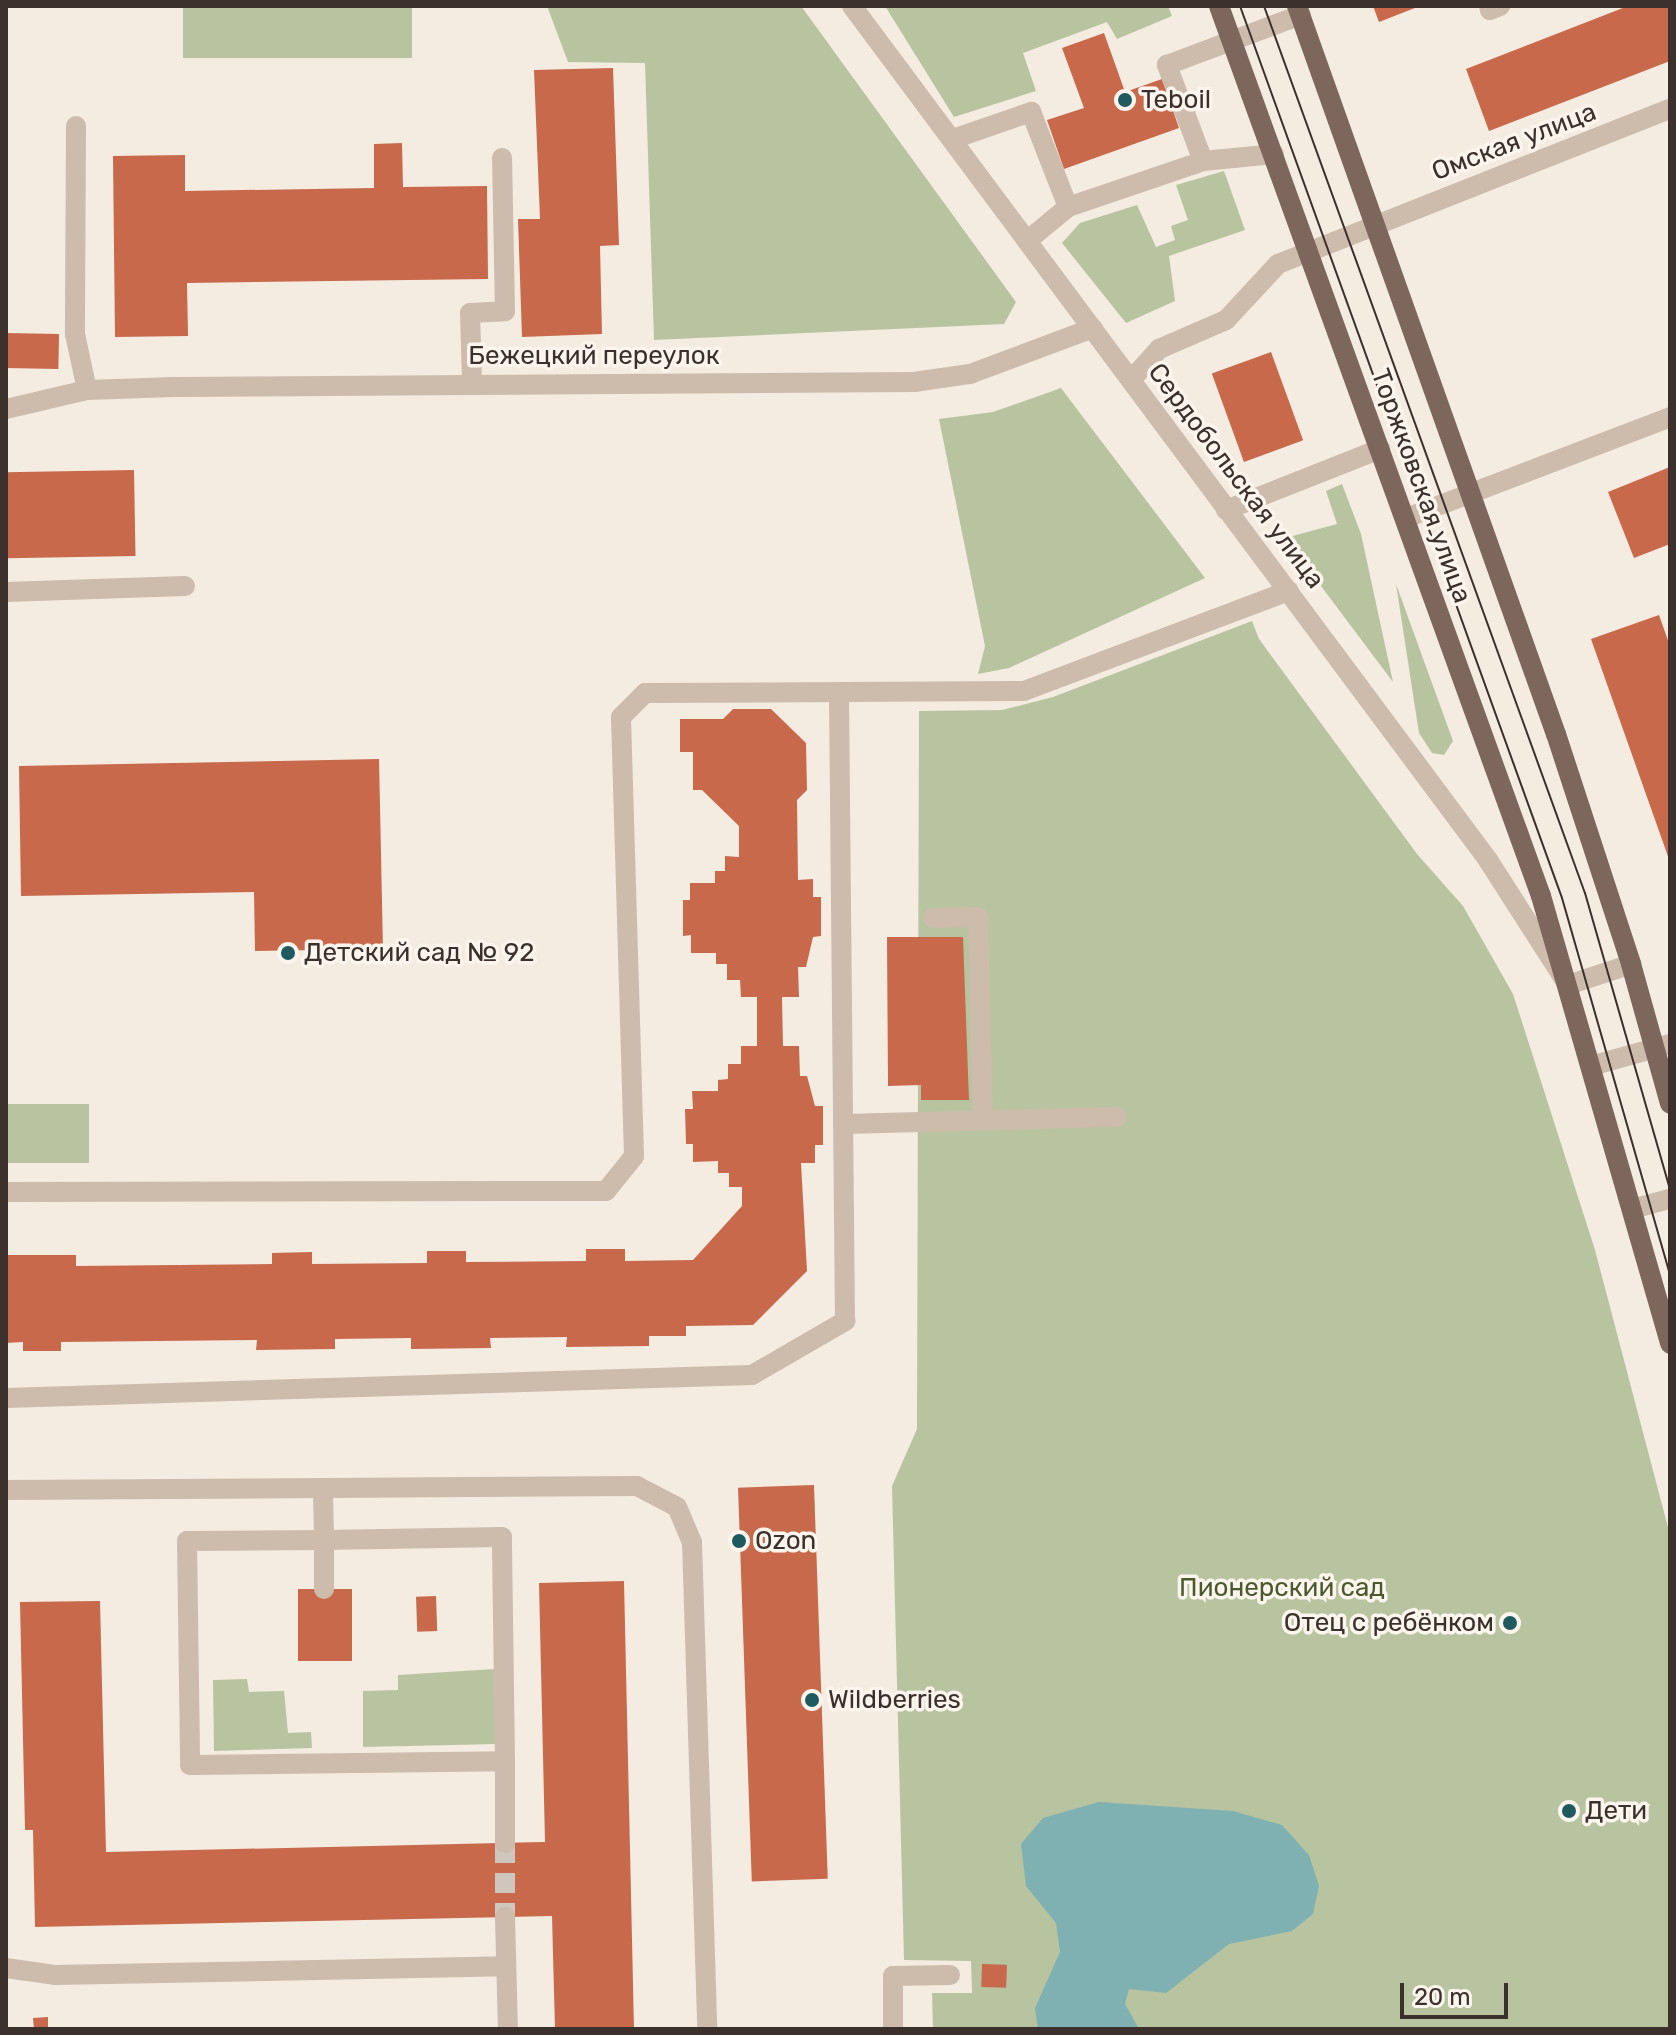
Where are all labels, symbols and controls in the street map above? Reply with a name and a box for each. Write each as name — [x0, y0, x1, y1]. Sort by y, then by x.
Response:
place label: Teboil — [1141, 84, 1211, 116]
marker: Teboil — [1116, 91, 1134, 109]
street label: Омская улица — [1428, 96, 1600, 188]
street label: Бежецкий переулок — [468, 340, 720, 372]
street label: Сердобольская улица — [1141, 357, 1331, 595]
street label: Торжковская улица — [1364, 365, 1478, 607]
place label: Детский сад № 92 — [304, 937, 534, 969]
marker: Детский сад № 92 — [279, 944, 297, 962]
place label: Ozon — [755, 1525, 816, 1557]
marker: Ozon — [730, 1532, 748, 1550]
park label: Пионерский сад — [1179, 1572, 1385, 1604]
place label: Отец с ребёнком — [1284, 1607, 1494, 1639]
marker: Отец с ребёнком — [1501, 1614, 1519, 1632]
place label: Wildberries — [828, 1684, 961, 1716]
marker: Wildberries — [803, 1691, 821, 1709]
place label: Дети — [1585, 1795, 1647, 1827]
marker: Дети — [1560, 1802, 1578, 1820]
scale bar — [1404, 1967, 1512, 2017]
text: 20 m — [1414, 1983, 1471, 2011]

